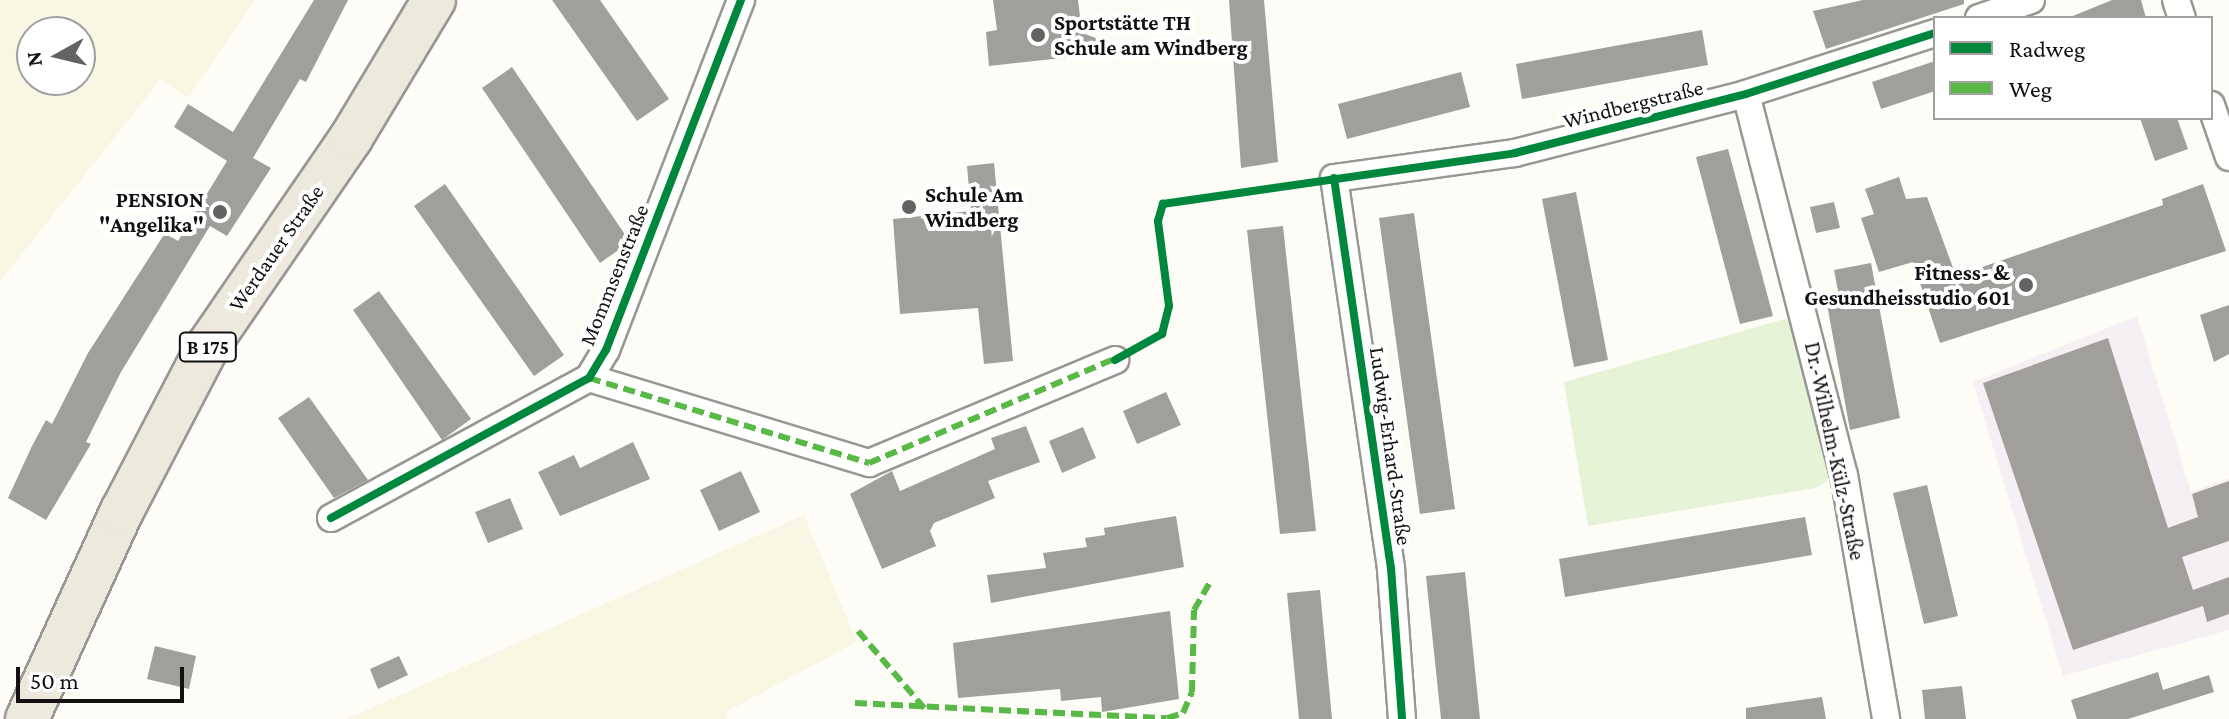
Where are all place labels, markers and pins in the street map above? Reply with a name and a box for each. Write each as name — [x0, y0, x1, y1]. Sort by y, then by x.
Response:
place label: Sportstätte TH Schule am Windberg — [1054, 9, 1248, 60]
marker: Sportstätte TH Schule am Windberg — [1029, 26, 1047, 44]
place label: Schule Am Windberg — [925, 181, 1023, 232]
place label: PENSION "Angelika" — [99, 186, 204, 238]
marker: Schule Am Windberg — [900, 198, 918, 216]
marker: PENSION "Angelika" — [211, 203, 229, 221]
place label: Fitness- & Gesundheisstudio 601 — [1804, 259, 2010, 310]
marker: Fitness- & Gesundheisstudio 601 — [2017, 276, 2035, 294]

